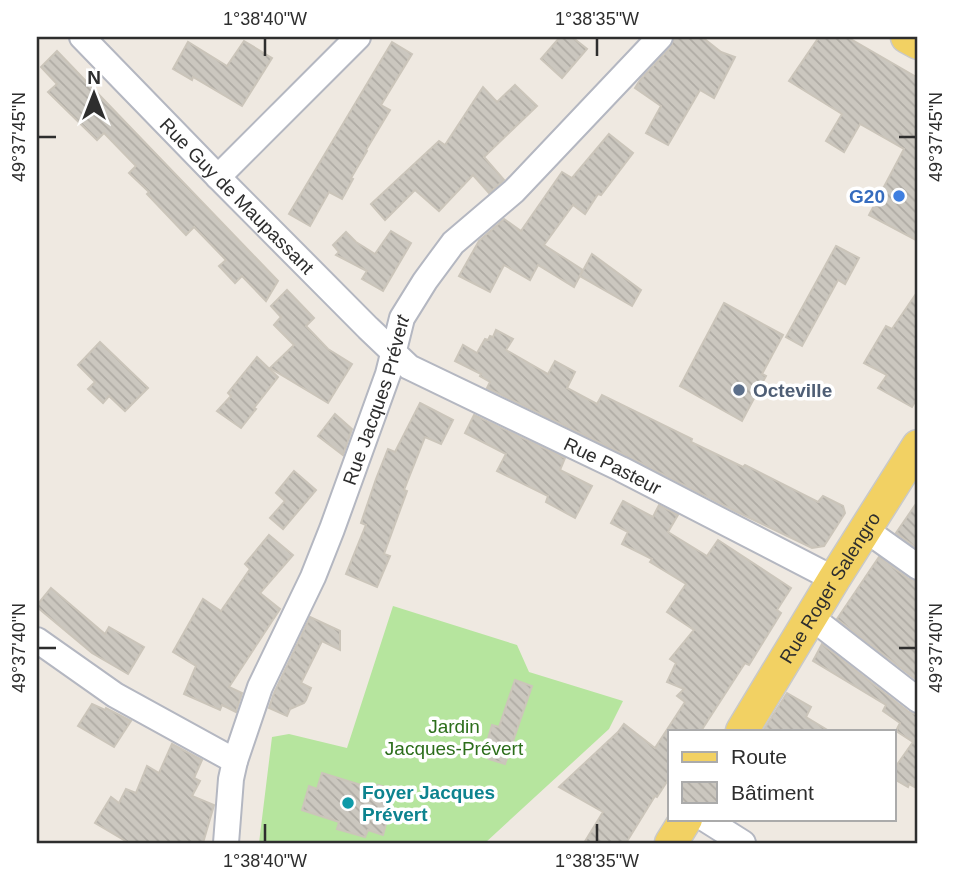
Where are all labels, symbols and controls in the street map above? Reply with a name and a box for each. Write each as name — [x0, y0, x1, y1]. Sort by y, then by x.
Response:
text: 1°38'40"W — [223, 9, 307, 29]
text: 1°38'35"W — [555, 9, 639, 29]
north arrow — [60, 60, 130, 130]
text: N — [87, 67, 101, 88]
text: 49°37'45"N — [9, 92, 29, 182]
text: 49°37'45"N — [926, 92, 946, 182]
street label: Rue Guy de Maupassant — [156, 113, 319, 279]
place label: G20 — [849, 186, 885, 207]
marker: G20 — [891, 188, 907, 204]
street label: Rue Jacques Prévert — [338, 309, 413, 488]
place label: Octeville — [753, 380, 832, 401]
marker: Octeville — [731, 382, 747, 398]
street label: Rue Pasteur — [561, 433, 665, 499]
street label: Rue Roger Salengro — [775, 508, 884, 667]
text: 49°37'40"N — [9, 603, 29, 693]
text: 49°37'40"N — [926, 603, 946, 693]
park label: Jardin Jacques-Prévert — [385, 716, 524, 759]
legend — [668, 730, 895, 820]
text: Route — [731, 745, 787, 768]
text: Bâtiment — [731, 781, 814, 804]
place label: Foyer Jacques Prévert — [362, 782, 495, 825]
marker: Foyer Jacques Prévert — [340, 795, 356, 811]
text: 1°38'40"W — [223, 851, 307, 871]
text: 1°38'35"W — [555, 851, 639, 871]

